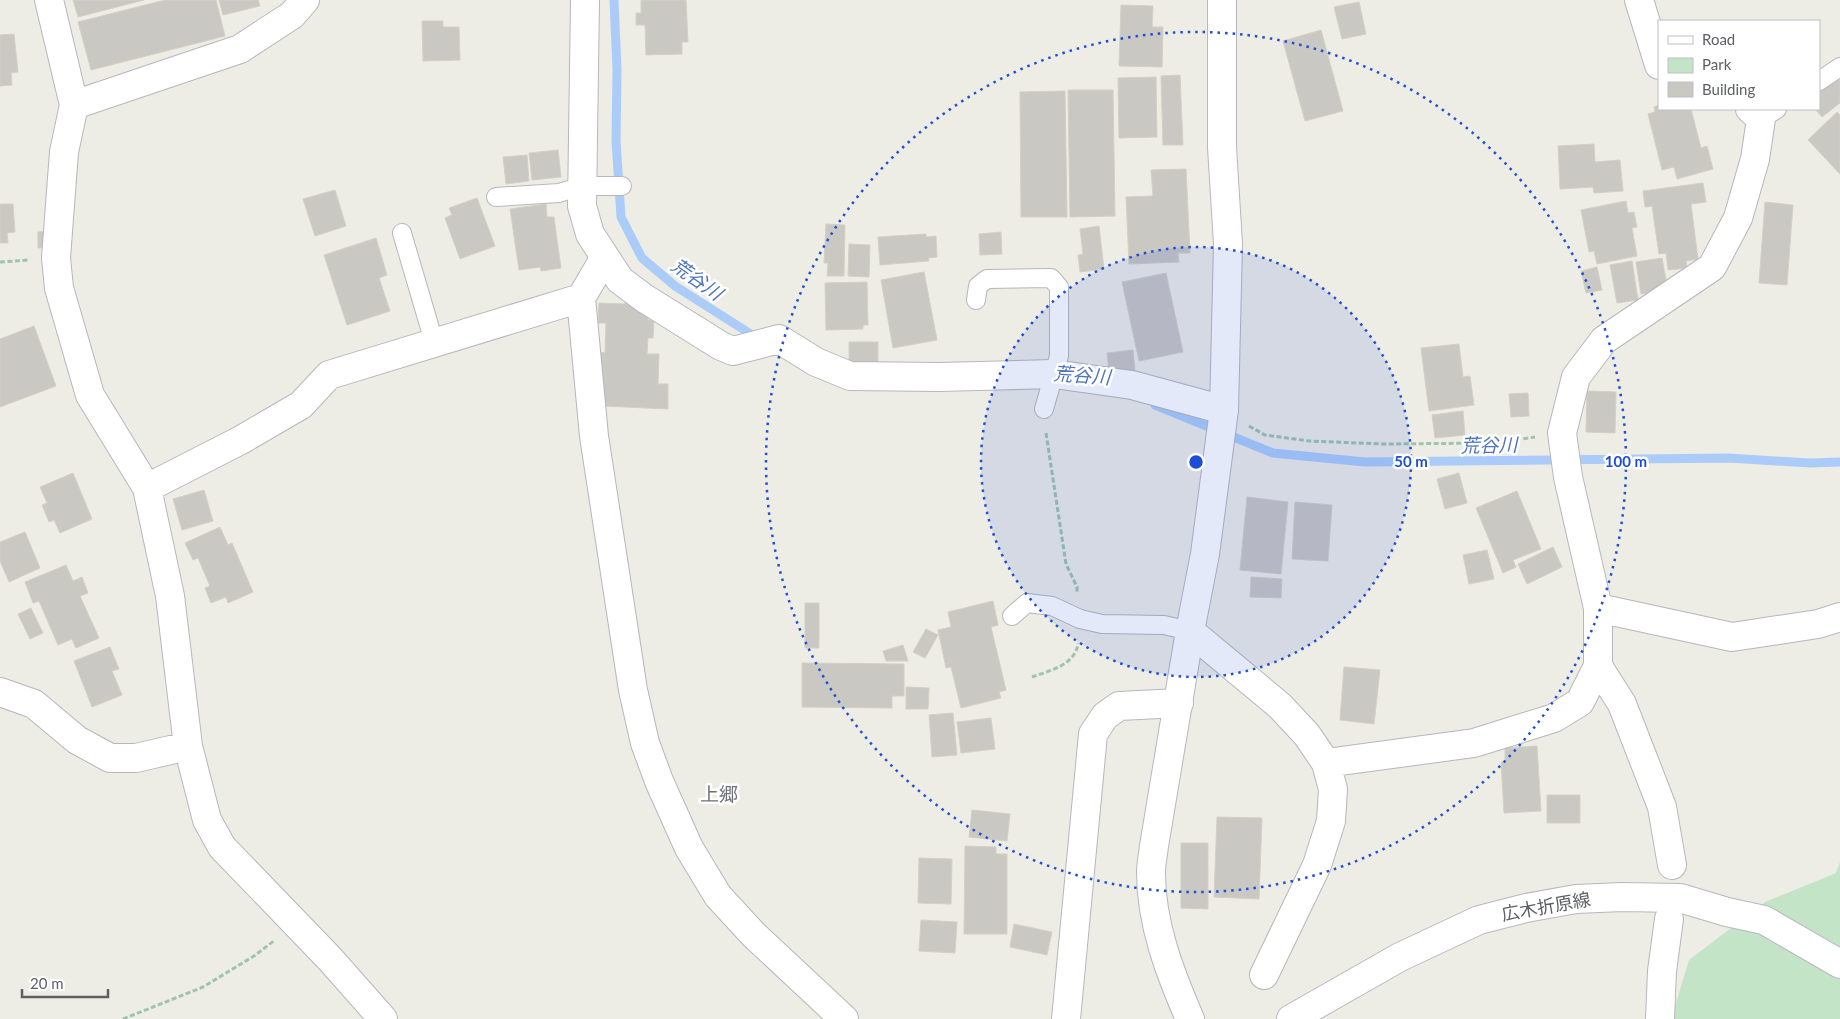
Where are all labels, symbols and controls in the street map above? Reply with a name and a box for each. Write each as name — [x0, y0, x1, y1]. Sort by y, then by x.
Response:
legend — [1658, 20, 1820, 110]
text: Road — [1702, 30, 1735, 48]
text: Park — [1702, 55, 1732, 73]
text: Building — [1702, 80, 1755, 98]
water label: 荒谷川 — [667, 253, 729, 306]
water label: 荒谷川 — [1053, 361, 1113, 388]
water label: 荒谷川 — [1460, 432, 1520, 456]
text: 50 m — [1394, 452, 1428, 470]
text: 100 m — [1605, 452, 1647, 470]
centre of rings — [1187, 453, 1205, 471]
district label: 上郷 — [700, 782, 738, 805]
street label: 広木折原線 — [1500, 887, 1592, 925]
scale bar — [22, 966, 109, 998]
text: 20 m — [30, 974, 64, 992]

